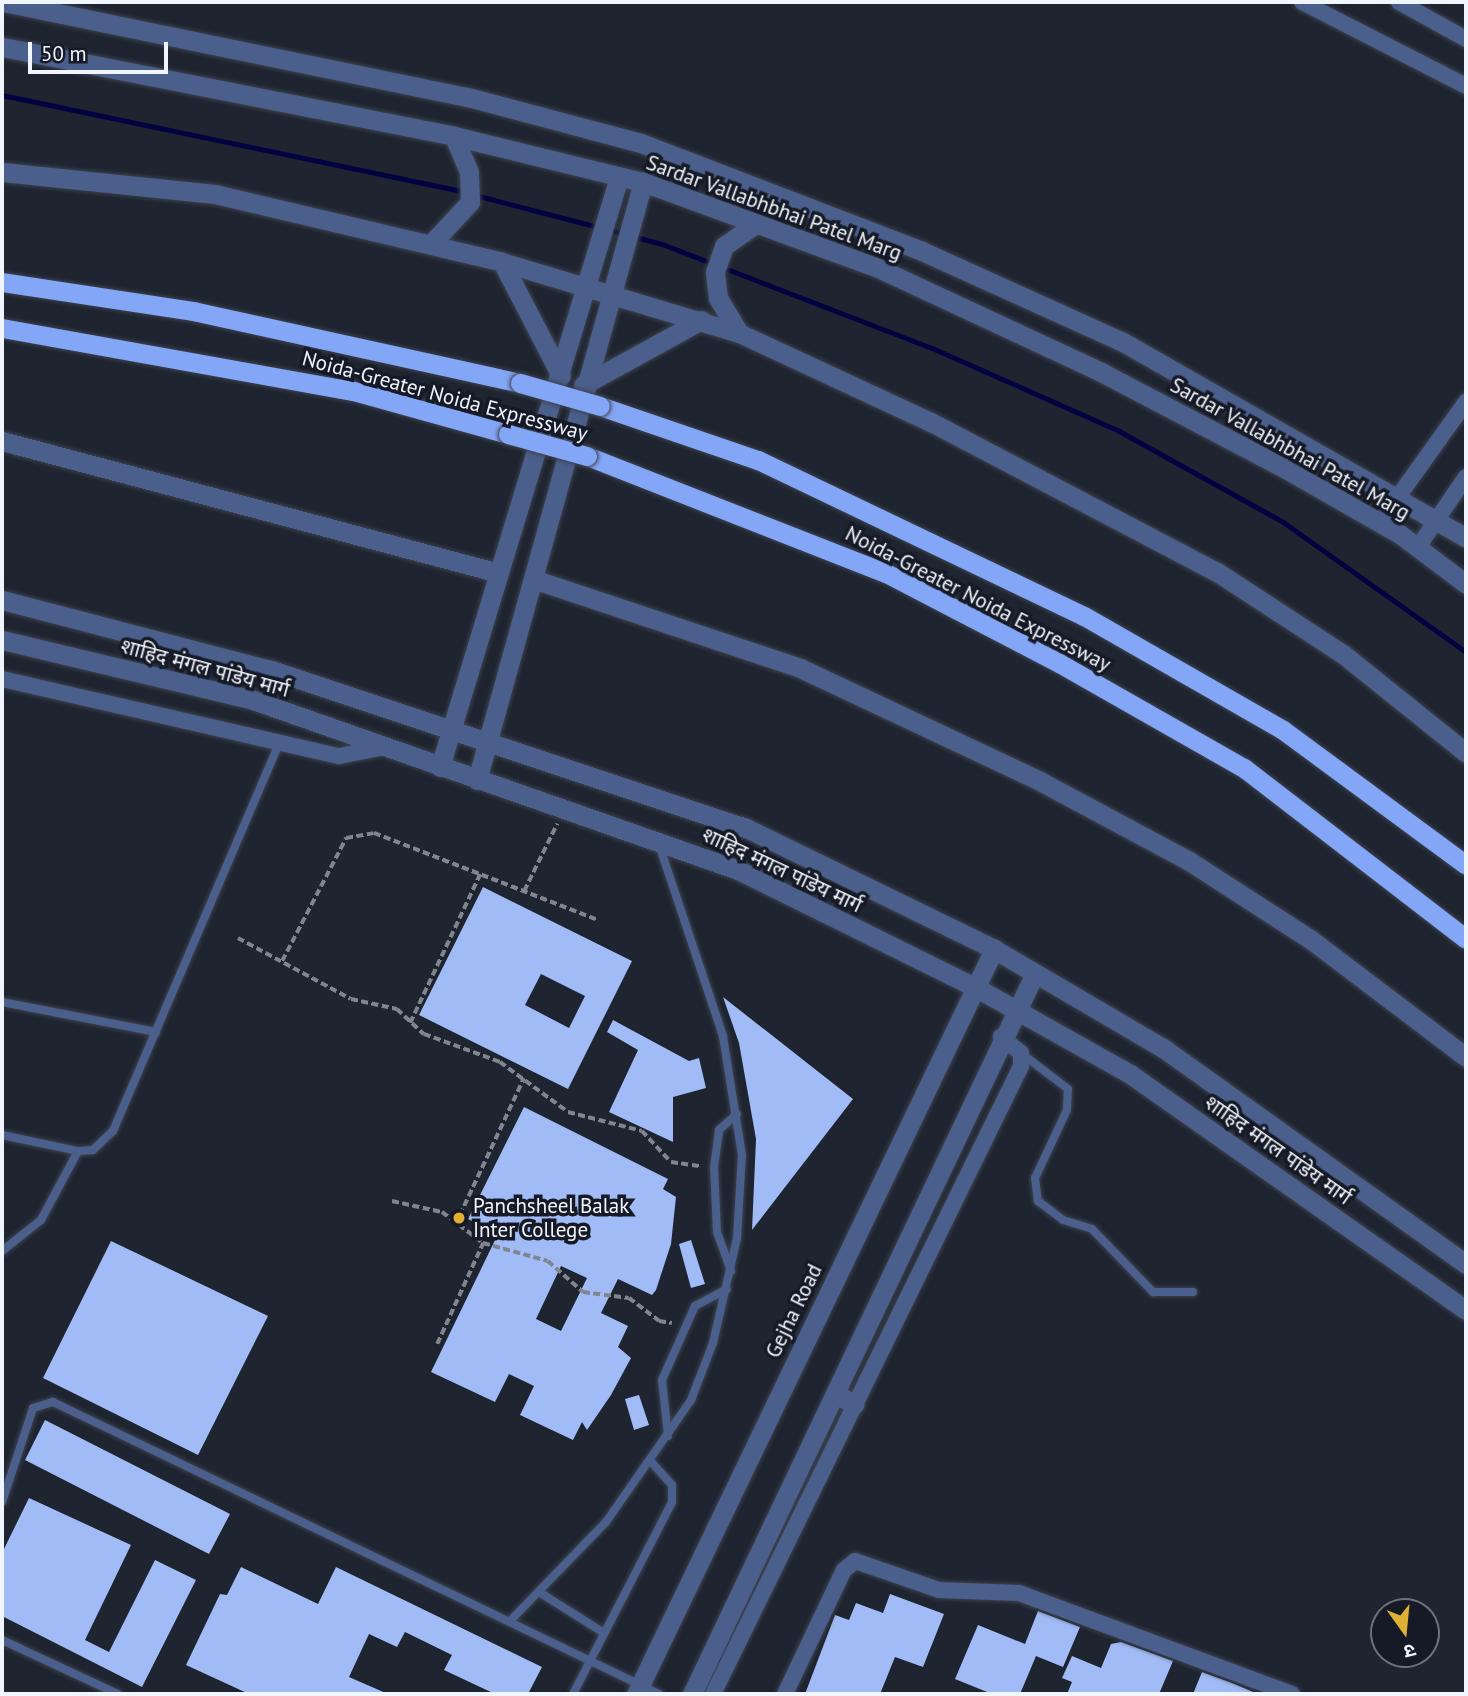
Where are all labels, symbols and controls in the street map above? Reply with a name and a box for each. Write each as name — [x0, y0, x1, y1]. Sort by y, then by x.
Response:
scale bar — [32, 28, 172, 72]
text: 50 m — [41, 40, 87, 67]
street label: Sardar Vallabhbhai Patel Marg — [643, 150, 905, 266]
street label: Noida-Greater Noida Expressway — [299, 346, 591, 446]
street label: Sardar Vallabhbhai Patel Marg — [1166, 372, 1414, 526]
street label: Noida-Greater Noida Expressway — [841, 521, 1115, 677]
street label: शाहिद मंगल पांडेय मार्ग — [118, 633, 292, 703]
street label: शाहिद मंगल पांडेय मार्ग — [698, 822, 866, 918]
street label: शाहिद मंगल पांडेय मार्ग — [1200, 1090, 1356, 1210]
place label: Panchsheel Balak Inter College — [473, 1193, 629, 1243]
marker: Panchsheel Balak Inter College — [451, 1210, 467, 1226]
street label: Gejha Road — [761, 1260, 827, 1362]
north arrow — [1370, 1598, 1440, 1668]
text: उ — [1401, 1638, 1418, 1664]

